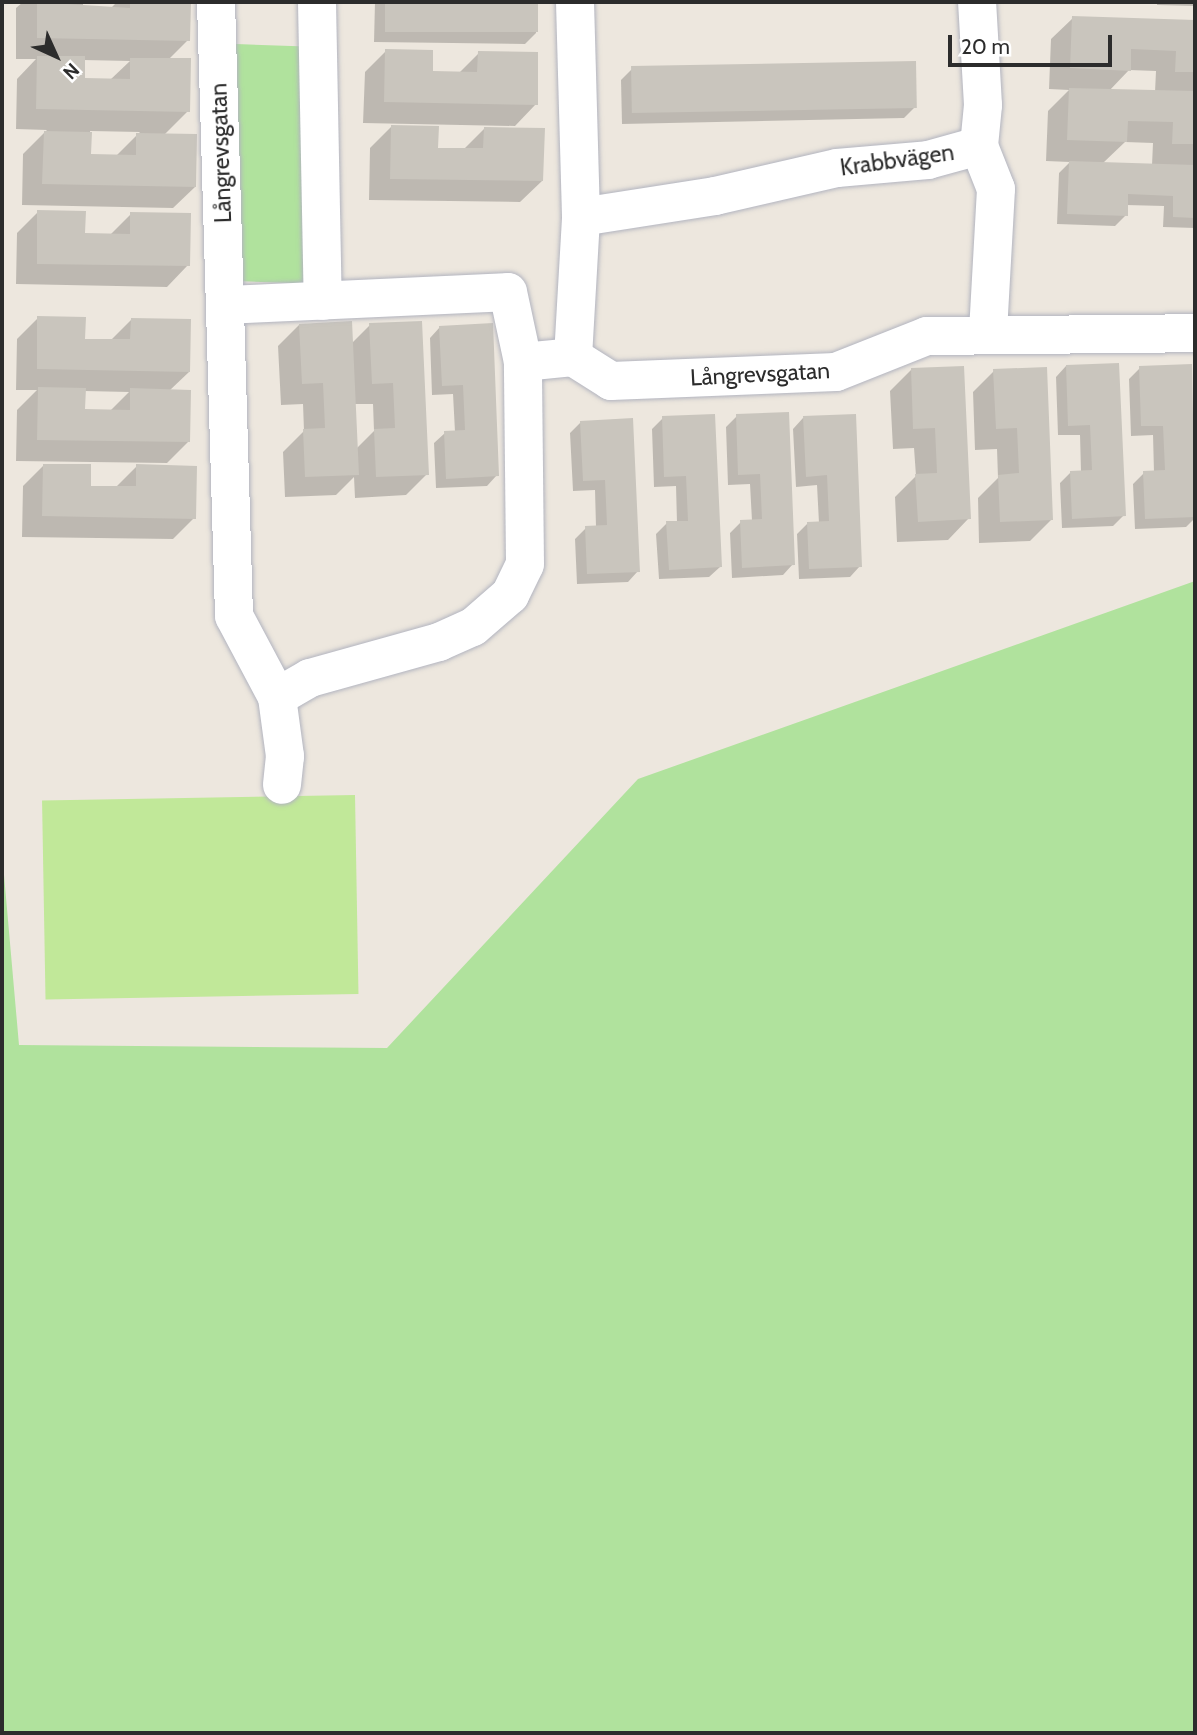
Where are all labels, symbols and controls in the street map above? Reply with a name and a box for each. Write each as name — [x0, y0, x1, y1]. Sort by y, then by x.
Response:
north arrow — [21, 21, 91, 91]
scale bar — [952, 21, 1116, 65]
text: 20 m — [961, 34, 1010, 59]
text: N — [58, 58, 84, 84]
street label: Långrevsgatan — [205, 82, 237, 224]
street label: Krabbvägen — [838, 138, 956, 182]
street label: Långrevsgatan — [689, 357, 831, 391]

